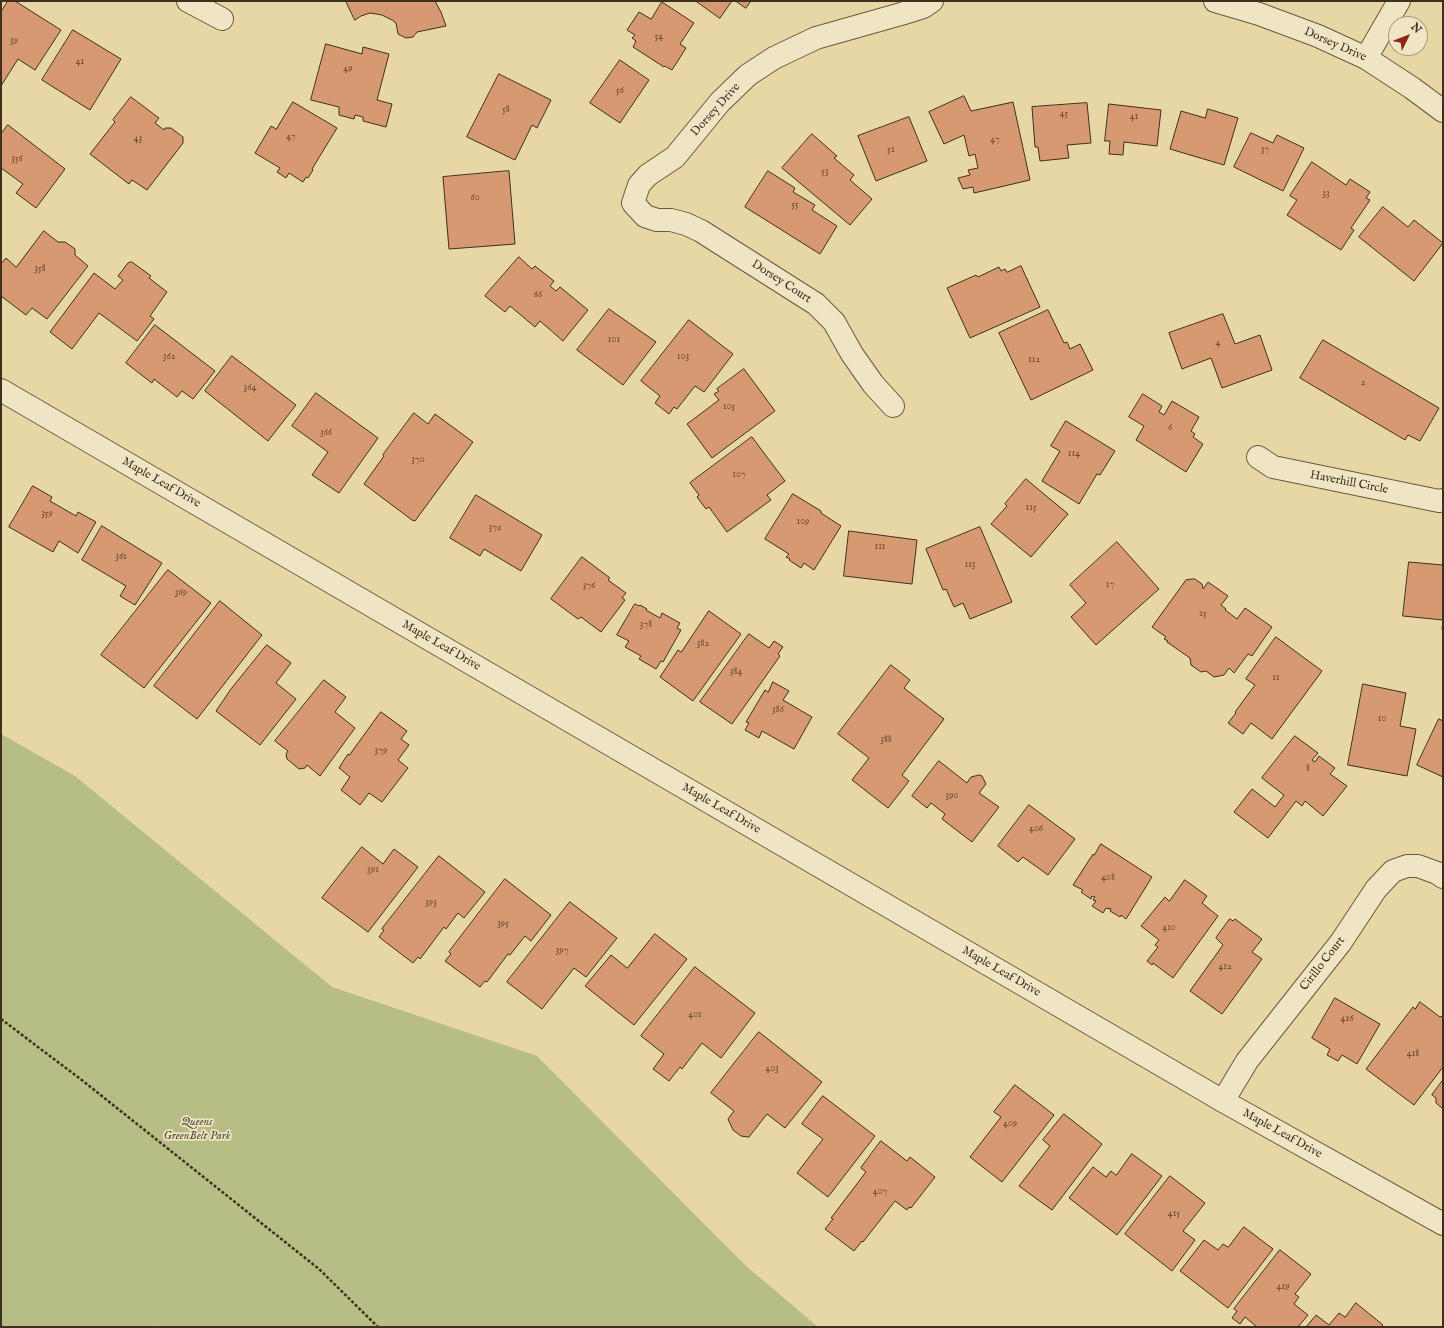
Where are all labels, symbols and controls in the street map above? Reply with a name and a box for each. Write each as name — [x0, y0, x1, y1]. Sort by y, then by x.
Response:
north arrow — [1388, 16, 1428, 56]
text: N — [1408, 20, 1424, 37]
street label: Dorsey Drive — [1302, 25, 1368, 65]
house number: 54 — [655, 31, 663, 43]
house number: 39 — [10, 35, 18, 47]
house number: 41 — [76, 56, 84, 68]
house number: 49 — [343, 63, 353, 75]
street label: Dorsey Drive — [688, 80, 744, 140]
house number: 56 — [616, 85, 624, 97]
house number: 58 — [502, 104, 510, 116]
house number: 45 — [1060, 108, 1068, 120]
house number: 41 — [1130, 111, 1138, 123]
house number: 47 — [286, 131, 296, 143]
house number: 43 — [134, 133, 142, 145]
house number: 47 — [990, 134, 1000, 146]
house number: 51 — [887, 144, 895, 156]
house number: 37 — [1261, 144, 1269, 156]
house number: 356 — [11, 153, 23, 165]
house number: 53 — [821, 166, 829, 178]
house number: 33 — [1322, 188, 1330, 200]
house number: 60 — [470, 192, 480, 204]
house number: 55 — [791, 199, 799, 211]
street label: Dorsey Court — [748, 257, 814, 307]
house number: 358 — [34, 263, 46, 275]
house number: 66 — [534, 289, 542, 301]
house number: 101 — [608, 334, 620, 346]
house number: 4 — [1216, 337, 1220, 349]
house number: 362 — [163, 351, 175, 363]
house number: 103 — [677, 351, 689, 363]
house number: 112 — [1028, 354, 1040, 366]
house number: 2 — [1361, 377, 1365, 389]
house number: 364 — [244, 382, 256, 394]
house number: 105 — [723, 401, 735, 413]
house number: 6 — [1168, 422, 1172, 434]
house number: 366 — [320, 427, 332, 439]
house number: 114 — [1068, 448, 1080, 460]
house number: 370 — [411, 454, 425, 466]
street label: Maple Leaf Drive — [119, 455, 203, 511]
street label: Haverhill Circle — [1309, 468, 1389, 498]
house number: 107 — [732, 469, 746, 481]
house number: 115 — [1025, 502, 1037, 514]
house number: 359 — [41, 508, 53, 520]
house number: 109 — [797, 516, 809, 528]
house number: 372 — [488, 522, 502, 534]
house number: 111 — [874, 541, 886, 553]
house number: 361 — [115, 551, 127, 563]
house number: 113 — [964, 559, 976, 571]
house number: 17 — [1106, 579, 1114, 591]
house number: 376 — [583, 580, 595, 592]
house number: 369 — [175, 587, 187, 599]
house number: 15 — [1199, 608, 1207, 620]
street label: Maple Leaf Drive — [399, 618, 483, 674]
house number: 378 — [640, 619, 652, 631]
house number: 382 — [697, 638, 709, 650]
house number: 384 — [730, 666, 742, 678]
house number: 11 — [1272, 672, 1280, 684]
house number: 386 — [772, 704, 784, 716]
house number: 10 — [1378, 713, 1386, 725]
house number: 388 — [880, 734, 892, 746]
house number: 379 — [375, 745, 387, 757]
house number: 8 — [1306, 763, 1310, 775]
street label: Maple Leaf Drive — [679, 781, 763, 837]
house number: 390 — [945, 790, 959, 802]
house number: 406 — [1029, 823, 1043, 835]
house number: 391 — [367, 864, 379, 876]
house number: 408 — [1101, 872, 1115, 884]
house number: 393 — [425, 897, 437, 909]
house number: 395 — [497, 918, 509, 930]
house number: 410 — [1162, 922, 1176, 934]
street label: Cirillo Court — [1297, 934, 1349, 994]
street label: Maple Leaf Drive — [959, 944, 1043, 1000]
house number: 397 — [556, 945, 568, 957]
house number: 412 — [1218, 961, 1232, 973]
house number: 401 — [688, 1009, 702, 1021]
house number: 416 — [1341, 1013, 1353, 1025]
house number: 418 — [1407, 1048, 1419, 1060]
house number: 403 — [765, 1063, 779, 1075]
street label: Maple Leaf Drive — [1240, 1106, 1324, 1162]
park label: Queens GreenBelt Park — [163, 1116, 231, 1144]
house number: 409 — [1003, 1118, 1017, 1130]
house number: 407 — [873, 1186, 887, 1198]
house number: 415 — [1168, 1208, 1180, 1220]
house number: 419 — [1277, 1281, 1289, 1293]

